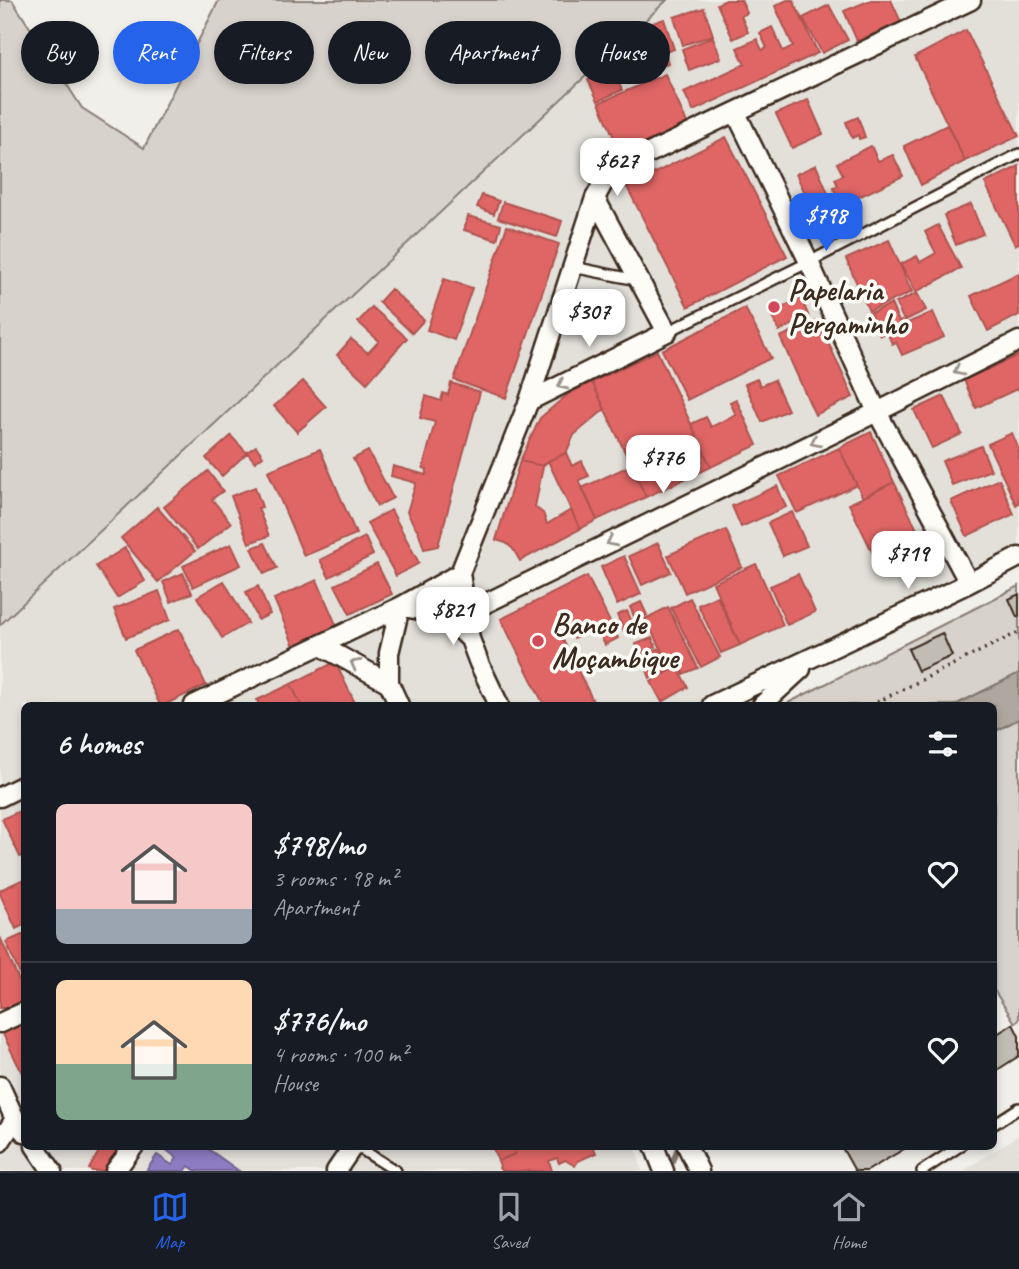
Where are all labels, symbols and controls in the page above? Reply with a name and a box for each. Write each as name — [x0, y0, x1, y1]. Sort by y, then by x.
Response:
chip: Buy — [21, 21, 99, 84]
chip: Rent — [113, 21, 200, 84]
chip: Filters — [214, 21, 314, 84]
chip: New — [328, 21, 411, 84]
chip: Apartment — [425, 21, 561, 84]
chip: House — [575, 21, 670, 84]
pin: $627 — [576, 138, 658, 198]
text: $627 — [596, 146, 638, 175]
pin: $798 — [785, 194, 867, 253]
text: $798 — [805, 201, 847, 230]
place label: Papelaria Pergaminho — [788, 271, 909, 343]
pin: $307 — [548, 290, 630, 349]
text: $307 — [568, 297, 610, 326]
marker: Papelaria Pergaminho — [766, 299, 782, 315]
one-way arrow — [953, 363, 965, 377]
one-way arrow — [557, 376, 569, 390]
one-way arrow — [810, 434, 822, 448]
pin: $776 — [622, 435, 704, 495]
text: $776 — [642, 443, 684, 472]
pin: $719 — [867, 532, 949, 591]
one-way arrow — [606, 534, 618, 548]
text: $719 — [887, 539, 929, 568]
pin: $821 — [412, 588, 494, 647]
text: $821 — [432, 595, 474, 624]
place label: Banco de Moçambique — [552, 605, 680, 677]
marker: Banco de Moçambique — [530, 633, 546, 649]
one-way arrow — [350, 659, 362, 672]
text: 6 homes — [56, 725, 141, 763]
icon: filters — [924, 725, 962, 763]
text: $798/mo — [273, 826, 365, 864]
icon: home — [112, 832, 196, 916]
icon: heart — [924, 855, 962, 893]
text: 3 rooms · 98 m² — [273, 864, 397, 893]
text: Apartment — [273, 893, 358, 922]
text: $776/mo — [273, 1002, 366, 1040]
icon: home — [112, 1008, 196, 1092]
icon: heart — [924, 1031, 962, 1069]
text: 4 rooms · 100 m² — [273, 1040, 408, 1069]
text: House — [273, 1069, 318, 1098]
tab: Map — [151, 1188, 189, 1254]
tab: Saved — [490, 1188, 528, 1254]
tab: Home — [830, 1188, 868, 1254]

